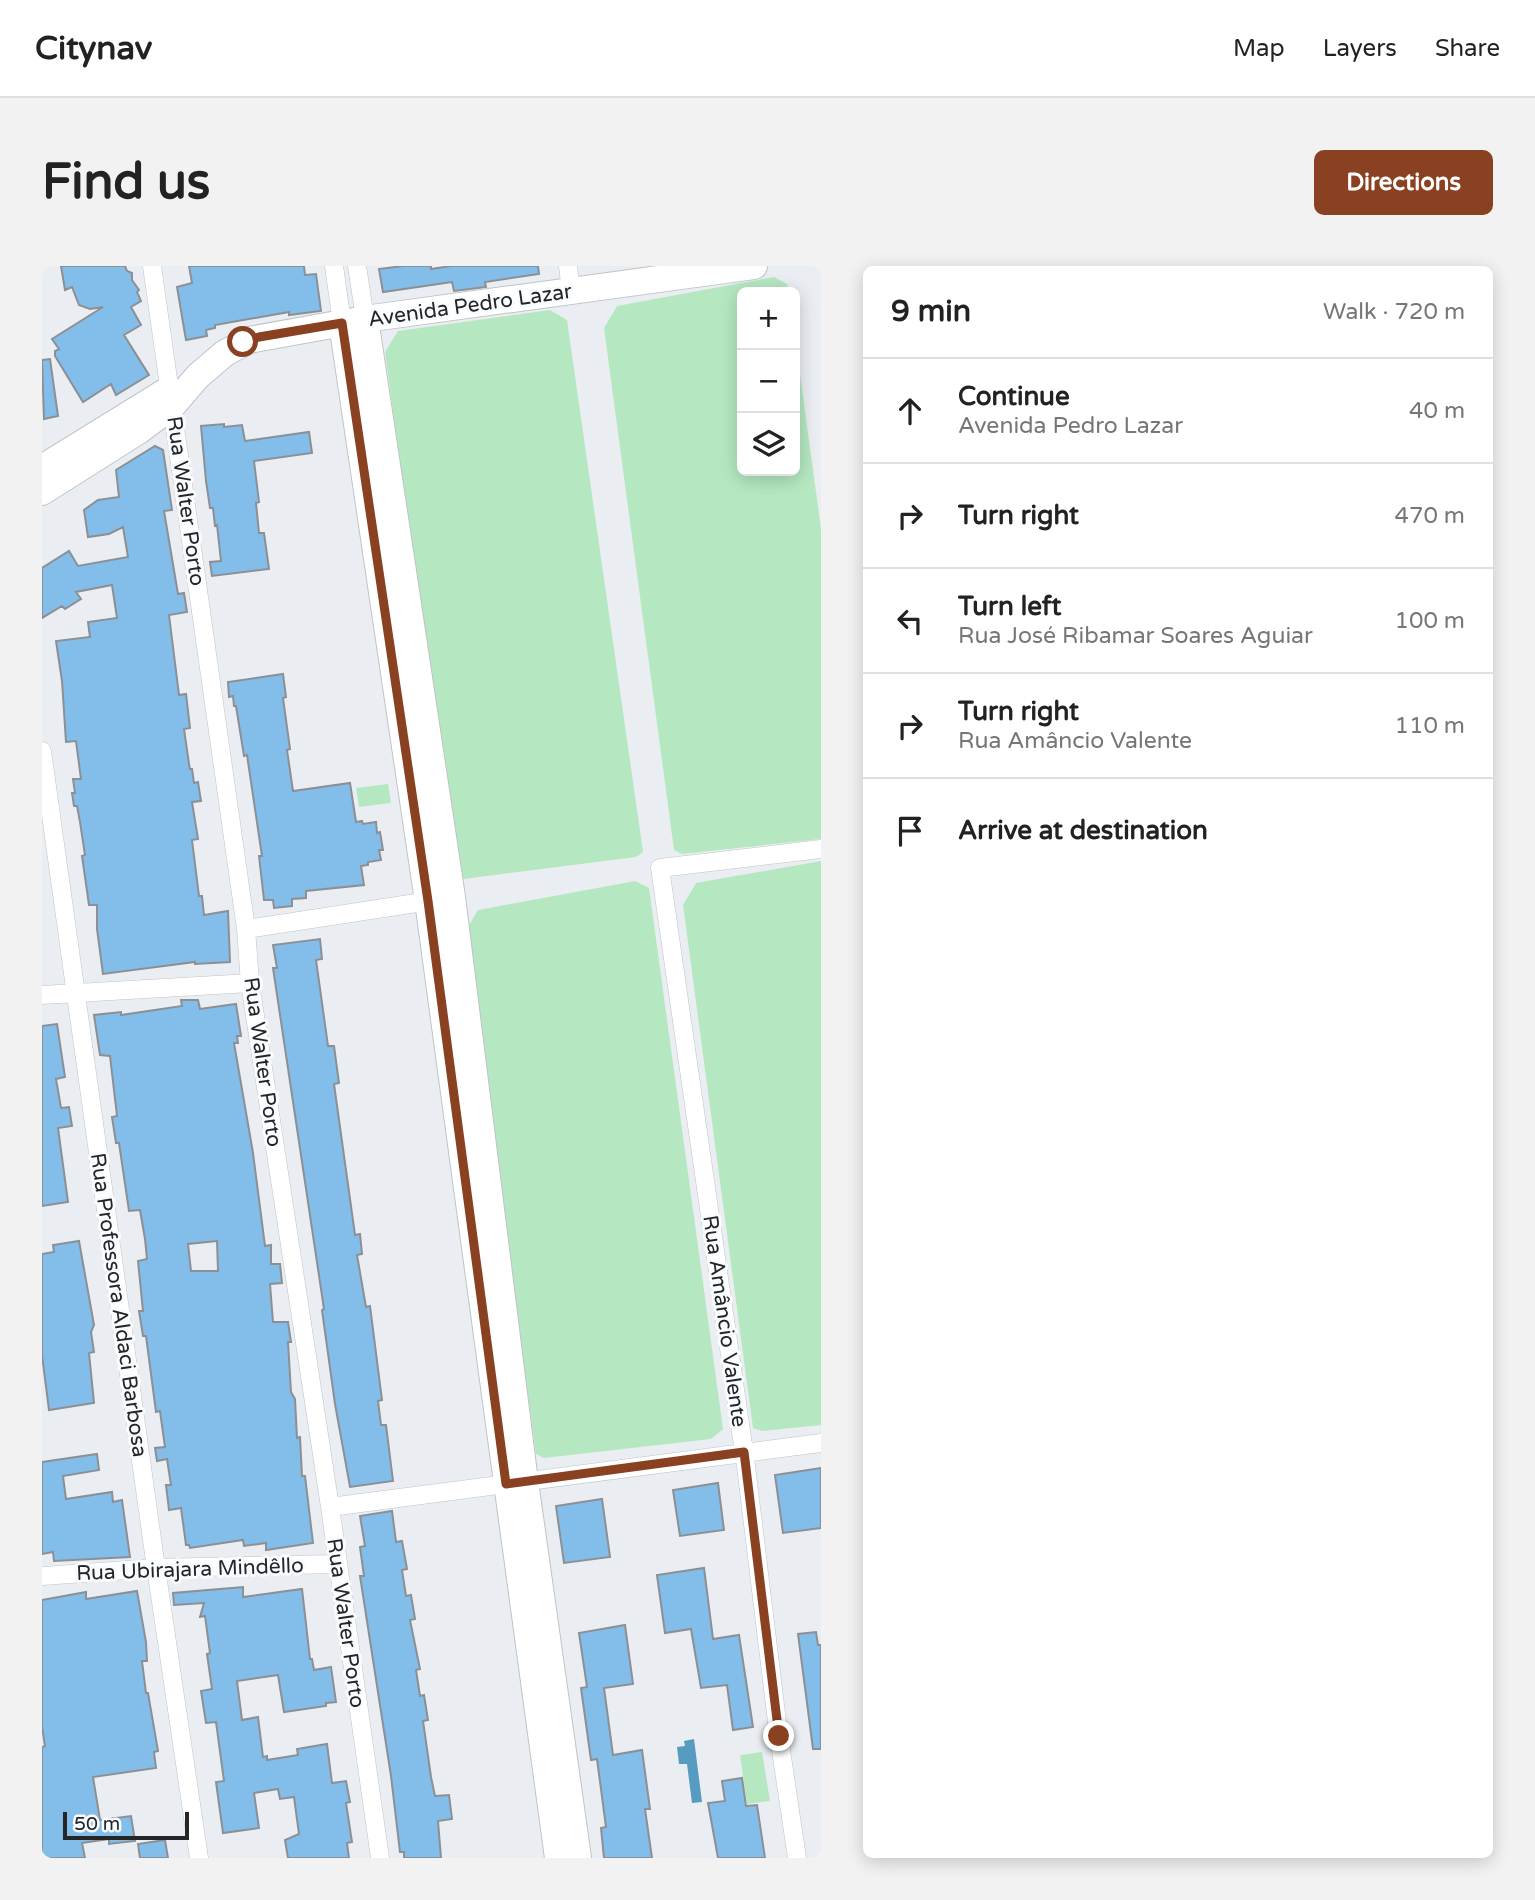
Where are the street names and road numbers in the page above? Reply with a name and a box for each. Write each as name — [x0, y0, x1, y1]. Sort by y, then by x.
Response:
street label: Avenida Pedro Lazar — [367, 279, 574, 332]
street label: Rua Walter Porto — [161, 415, 210, 587]
street label: Rua Walter Porto — [238, 976, 287, 1148]
street label: Rua Professora Aldaci Barbosa — [85, 1151, 152, 1459]
street label: Rua Amâncio Valente — [697, 1214, 752, 1429]
street label: Rua Walter Porto — [321, 1537, 370, 1709]
street label: Rua Ubirajara Mindêllo — [76, 1553, 304, 1586]

